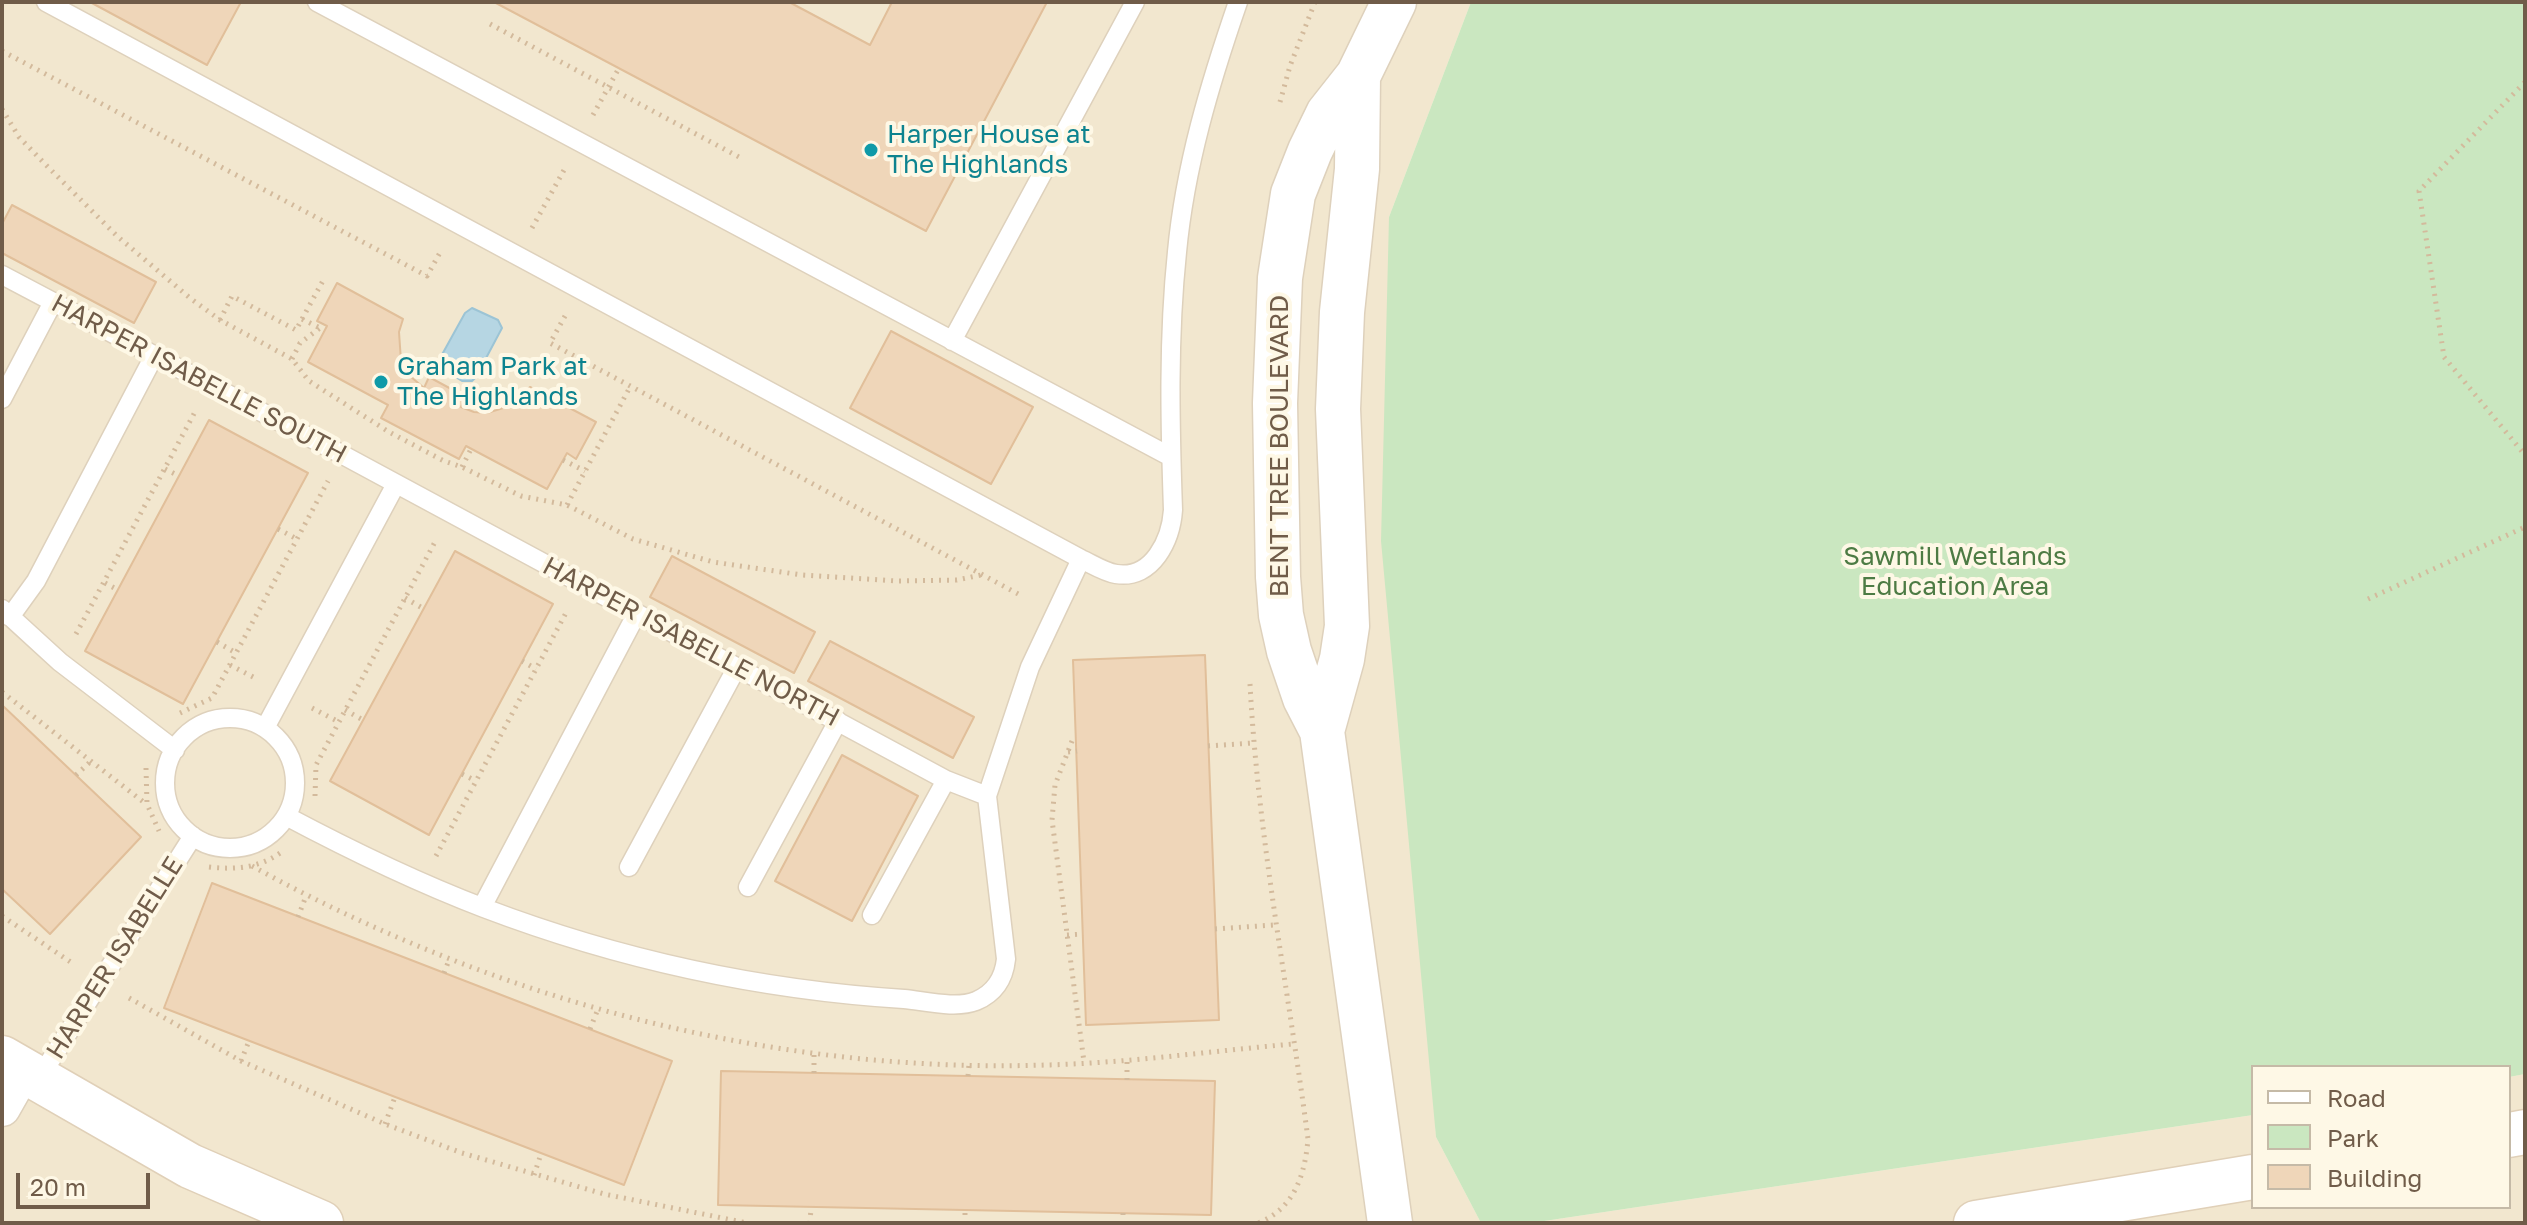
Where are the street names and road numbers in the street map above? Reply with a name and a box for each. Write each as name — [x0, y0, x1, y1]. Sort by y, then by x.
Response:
street label: HARPER ISABELLE SOUTH — [46, 288, 352, 470]
street label: BENT TREE BOULEVARD — [1264, 295, 1296, 597]
street label: HARPER ISABELLE NORTH — [537, 550, 845, 734]
street label: HARPER ISABELLE — [40, 851, 190, 1065]

